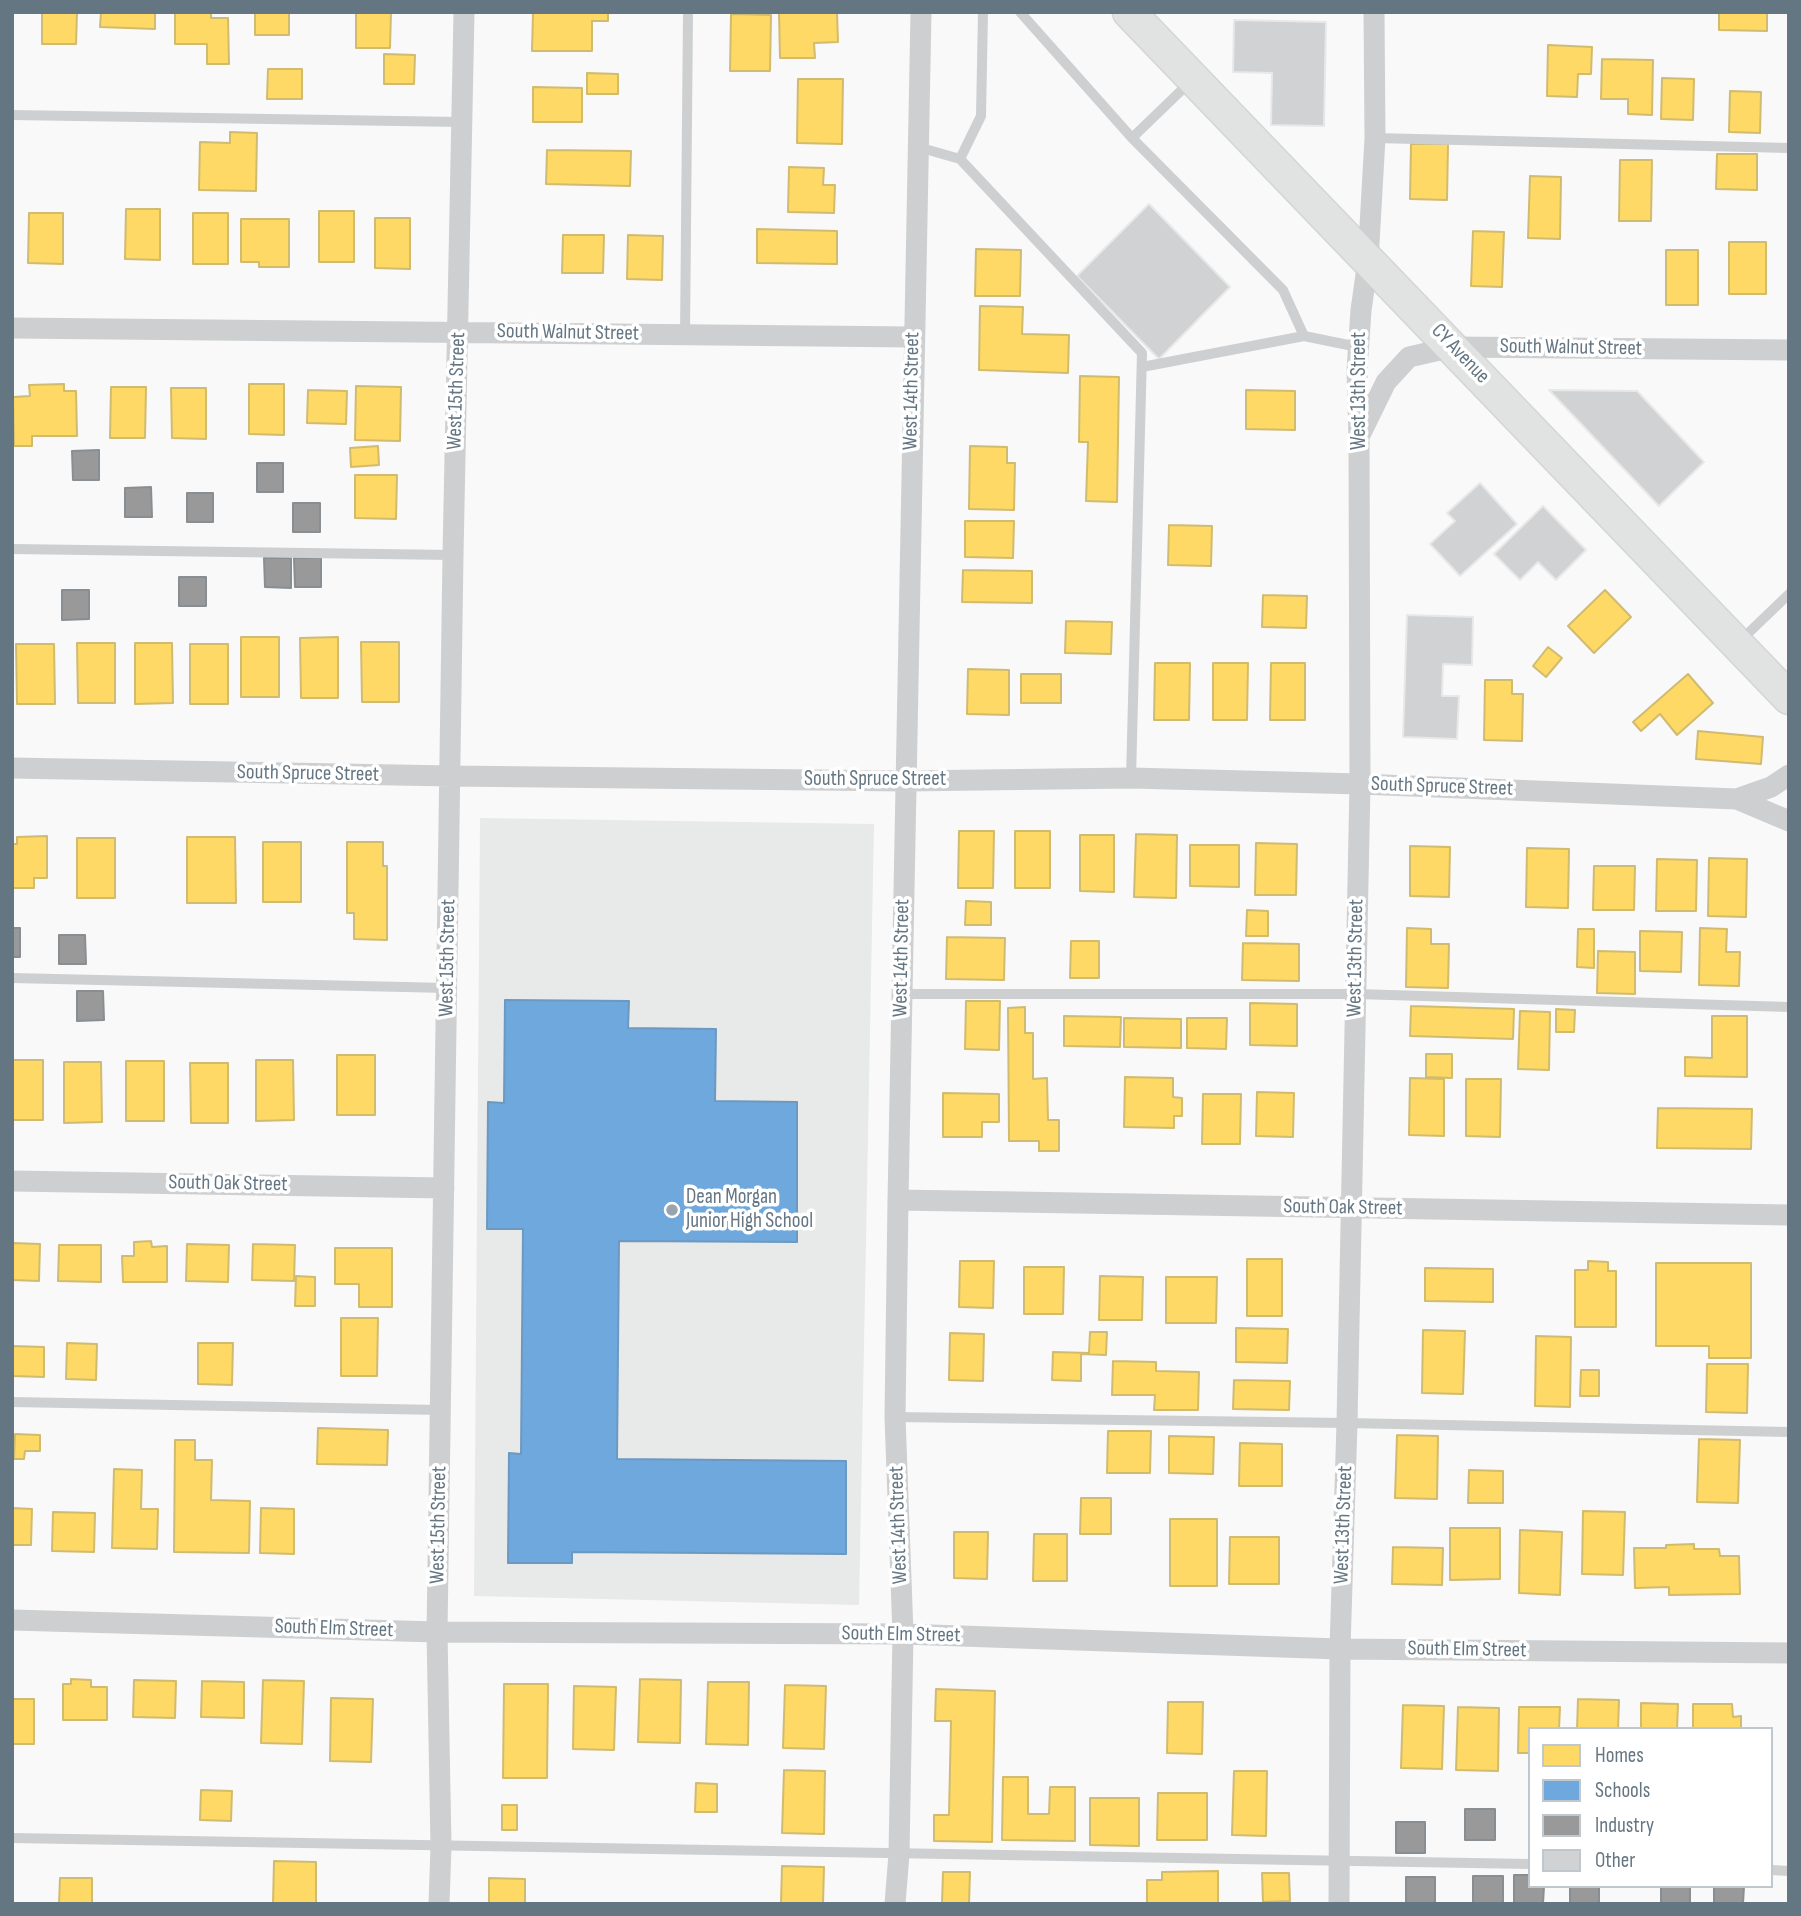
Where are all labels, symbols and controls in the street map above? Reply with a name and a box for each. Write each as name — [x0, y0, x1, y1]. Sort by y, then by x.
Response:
street label: South Walnut Street — [497, 319, 639, 347]
street label: CY Avenue — [1425, 319, 1495, 389]
street label: West 15th Street — [442, 332, 472, 450]
street label: West 14th Street — [898, 332, 926, 450]
street label: West 13th Street — [1347, 332, 1373, 450]
street label: South Walnut Street — [1500, 334, 1642, 362]
street label: South Spruce Street — [237, 760, 379, 788]
street label: South Spruce Street — [804, 767, 946, 793]
street label: South Spruce Street — [1371, 772, 1513, 802]
street label: West 15th Street — [434, 899, 462, 1017]
street label: West 14th Street — [888, 899, 916, 1017]
street label: West 13th Street — [1342, 899, 1370, 1017]
street label: South Oak Street — [168, 1170, 288, 1198]
place label: Dean Morgan Junior High School — [686, 1185, 813, 1235]
street label: South Oak Street — [1283, 1194, 1403, 1222]
marker: Dean Morgan Junior High School — [664, 1202, 680, 1218]
street label: West 14th Street — [884, 1465, 914, 1585]
street label: West 13th Street — [1329, 1465, 1359, 1585]
street label: West 15th Street — [425, 1466, 453, 1584]
street label: South Elm Street — [274, 1614, 394, 1644]
street label: South Elm Street — [841, 1621, 961, 1649]
street label: South Elm Street — [1407, 1636, 1527, 1664]
legend — [1528, 1727, 1773, 1888]
text: Homes — [1595, 1743, 1644, 1768]
text: Schools — [1595, 1778, 1650, 1803]
text: Industry — [1595, 1813, 1654, 1838]
text: Other — [1595, 1848, 1635, 1873]

